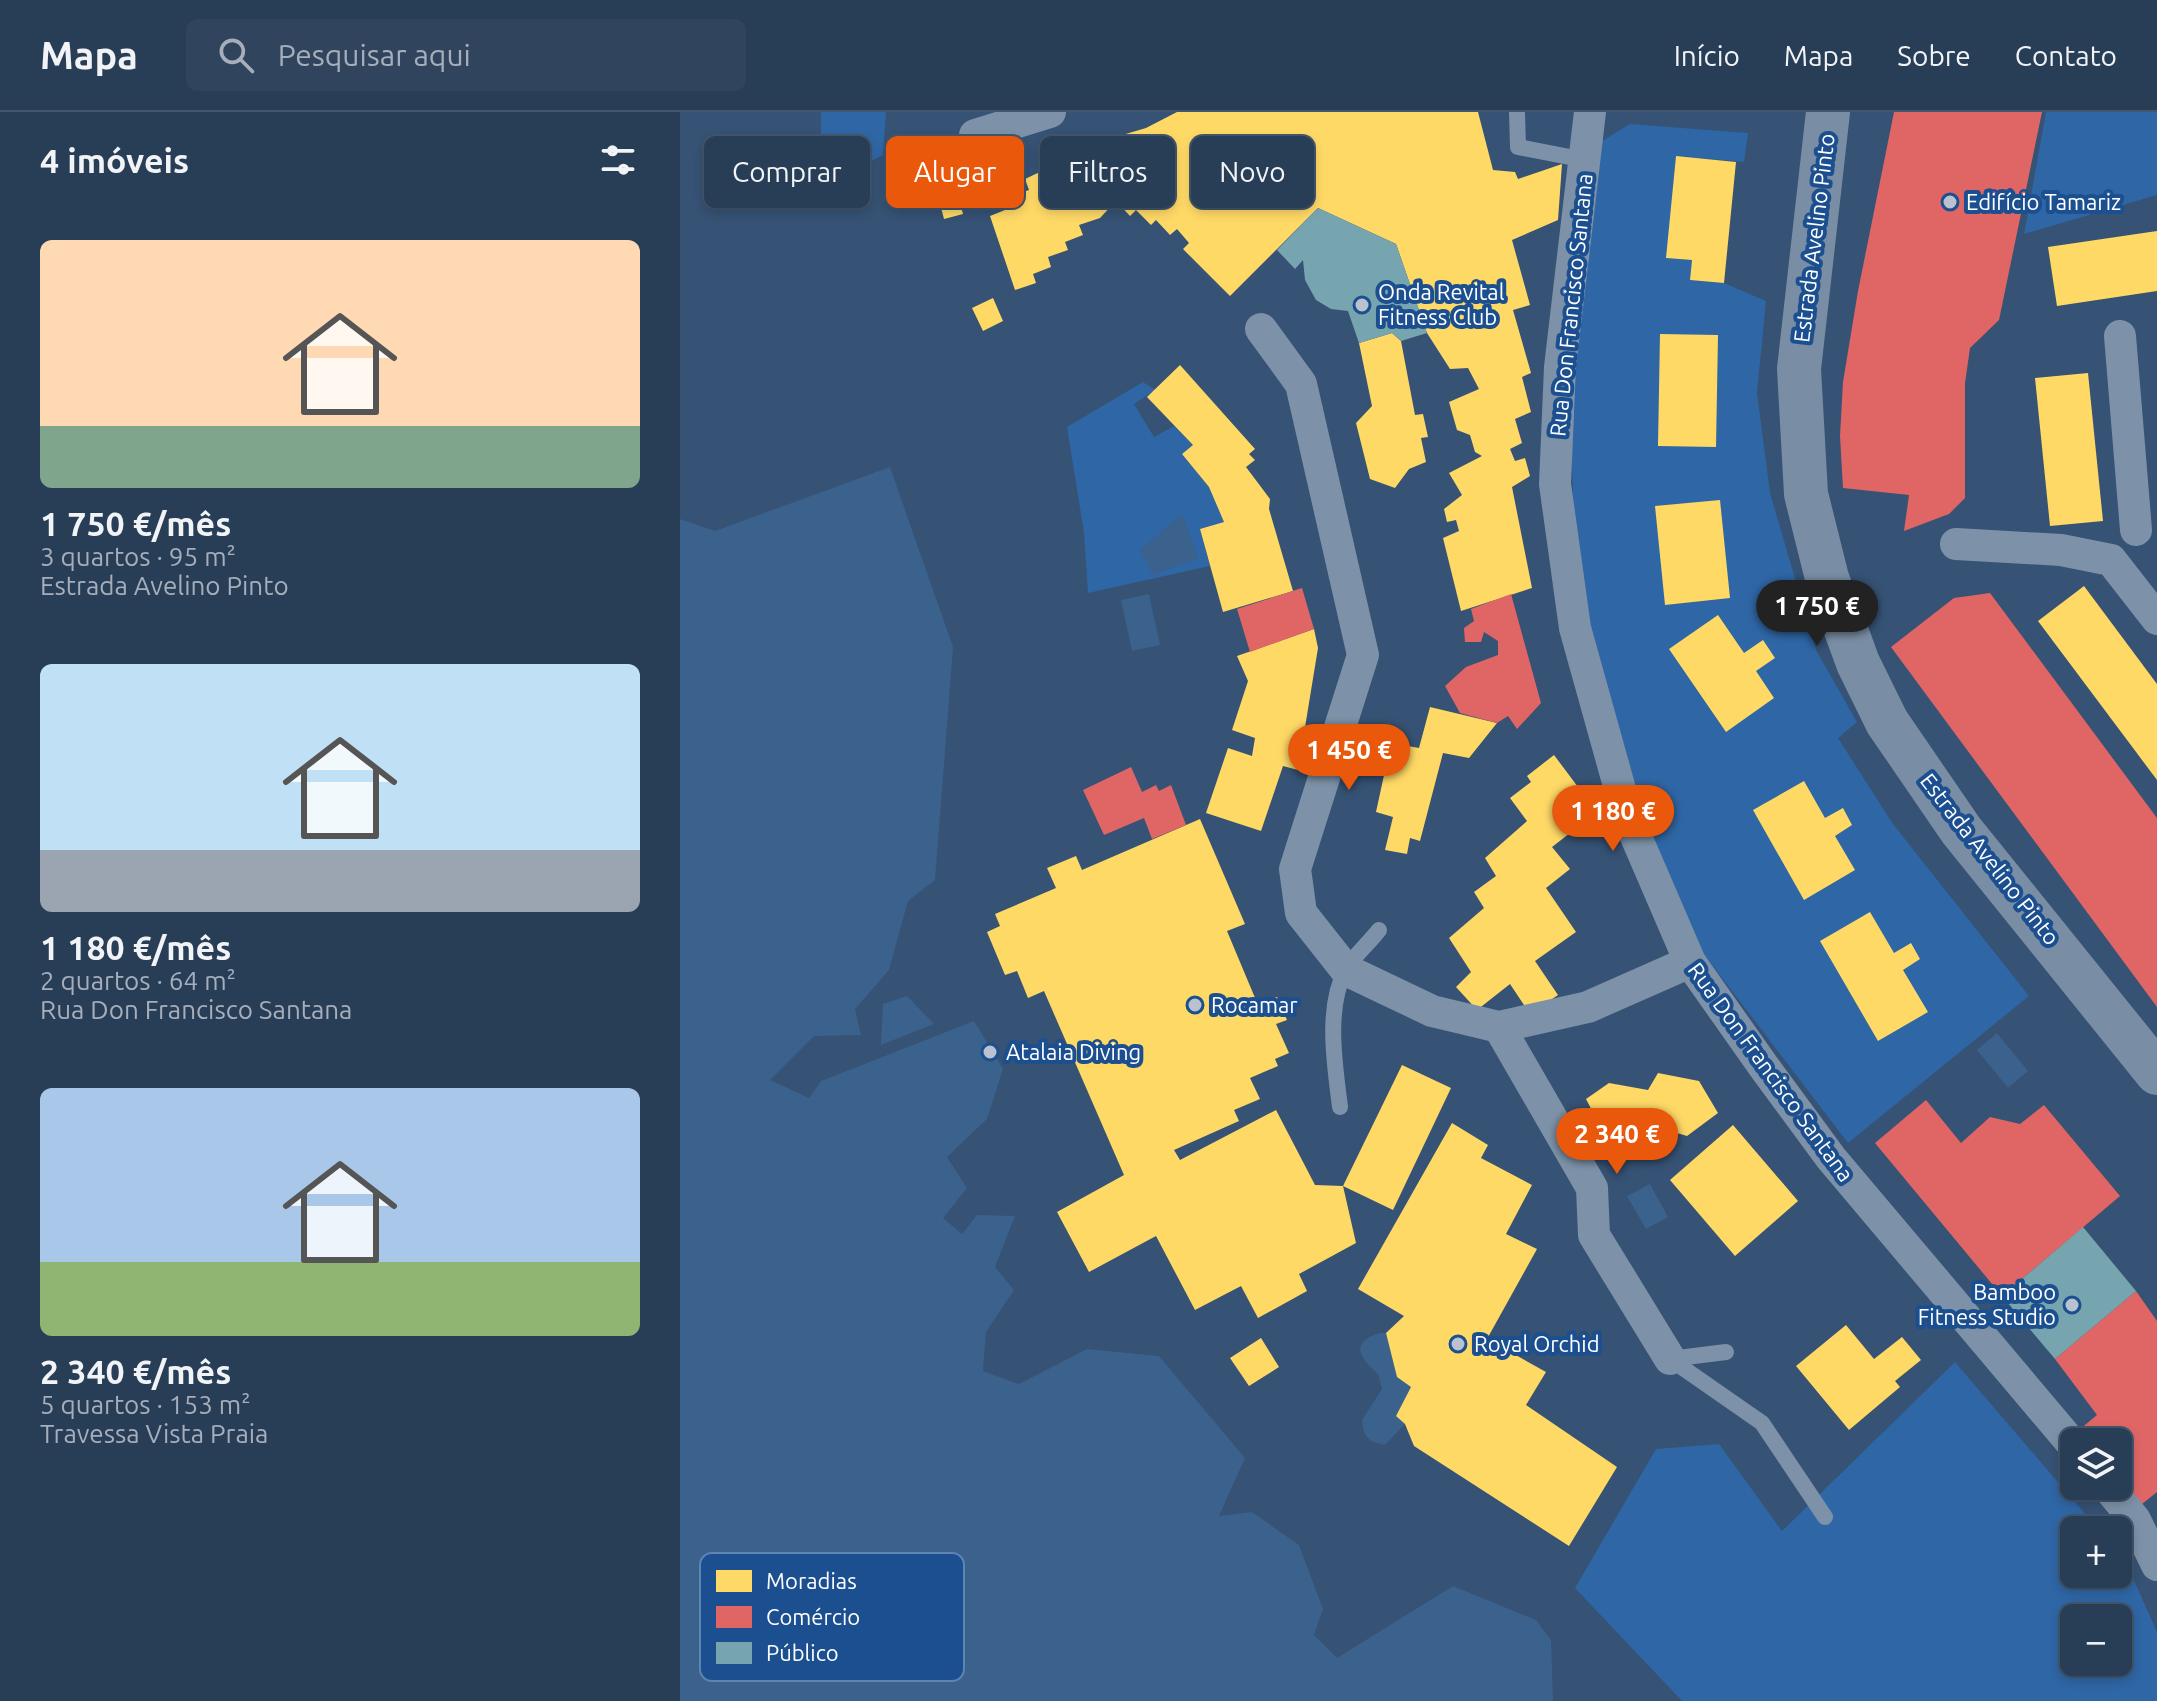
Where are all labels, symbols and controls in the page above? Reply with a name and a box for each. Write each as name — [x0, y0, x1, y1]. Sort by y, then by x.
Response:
search box — [186, 19, 746, 91]
icon: search — [214, 33, 258, 77]
text: Mapa — [40, 34, 138, 76]
text: Pesquisar aqui — [278, 38, 471, 72]
text: Início — [1674, 40, 1740, 71]
text: Mapa — [1784, 40, 1853, 71]
text: Sobre — [1897, 40, 1971, 71]
text: Contato — [2015, 40, 2117, 71]
street label: Estrada Avelino Pinto — [1788, 132, 1839, 344]
chip: Comprar — [704, 136, 870, 208]
chip: Alugar — [886, 136, 1024, 208]
chip: Filtros — [1040, 136, 1175, 208]
chip: Novo — [1191, 136, 1314, 208]
icon: filters — [596, 138, 640, 182]
text: 4 imóveis — [40, 141, 189, 179]
street label: Rua Don Francisco Santana — [1544, 172, 1597, 438]
place label: Edifício Tamariz — [1966, 189, 2121, 214]
marker: Edifício Tamariz — [1941, 193, 1959, 211]
place label: Onda Revital Fitness Club — [1378, 279, 1505, 329]
icon: home — [268, 292, 412, 436]
marker: Onda Revital Fitness Club — [1353, 296, 1371, 314]
text: 1 750 €/mês — [40, 504, 231, 542]
text: 3 quartos · 95 m² — [40, 542, 236, 571]
text: Estrada Avelino Pinto — [40, 571, 289, 600]
pin: 1 750 € — [1743, 580, 1891, 648]
text: 1 750 € — [1774, 591, 1860, 620]
icon: home — [268, 716, 412, 860]
pin: 1 450 € — [1275, 724, 1423, 792]
text: 1 450 € — [1306, 735, 1392, 764]
street label: Estrada Avelino Pinto — [1916, 768, 2065, 949]
pin: 1 180 € — [1539, 785, 1687, 853]
text: 1 180 € — [1570, 796, 1656, 825]
text: 1 180 €/mês — [40, 928, 231, 966]
street label: Rua Don Francisco Santana — [1684, 957, 1859, 1186]
text: 2 quartos · 64 m² — [40, 966, 236, 995]
place label: Rocamar — [1211, 992, 1298, 1017]
text: Rua Don Francisco Santana — [40, 995, 352, 1024]
marker: Rocamar — [1186, 996, 1204, 1014]
place label: Atalaia Diving — [1006, 1039, 1141, 1064]
marker: Atalaia Diving — [981, 1043, 999, 1061]
pin: 2 340 € — [1543, 1108, 1691, 1176]
text: 2 340 € — [1574, 1119, 1660, 1148]
icon: home — [268, 1140, 412, 1284]
place label: Bamboo Fitness Studio — [1918, 1279, 2056, 1329]
marker: Bamboo Fitness Studio — [2063, 1296, 2081, 1314]
place label: Royal Orchid — [1474, 1331, 1600, 1356]
marker: Royal Orchid — [1449, 1335, 1467, 1353]
text: 2 340 €/mês — [40, 1352, 231, 1390]
text: 5 quartos · 153 m² — [40, 1390, 251, 1419]
text: Travessa Vista Praia — [40, 1419, 268, 1448]
map controls — [2060, 1428, 2132, 1676]
button: layers — [2060, 1428, 2132, 1500]
button: + — [2060, 1516, 2132, 1588]
legend — [700, 1553, 964, 1681]
text: Moradias — [766, 1568, 857, 1593]
text: Comércio — [766, 1604, 860, 1629]
button: − — [2060, 1604, 2132, 1676]
text: Público — [766, 1640, 839, 1665]

